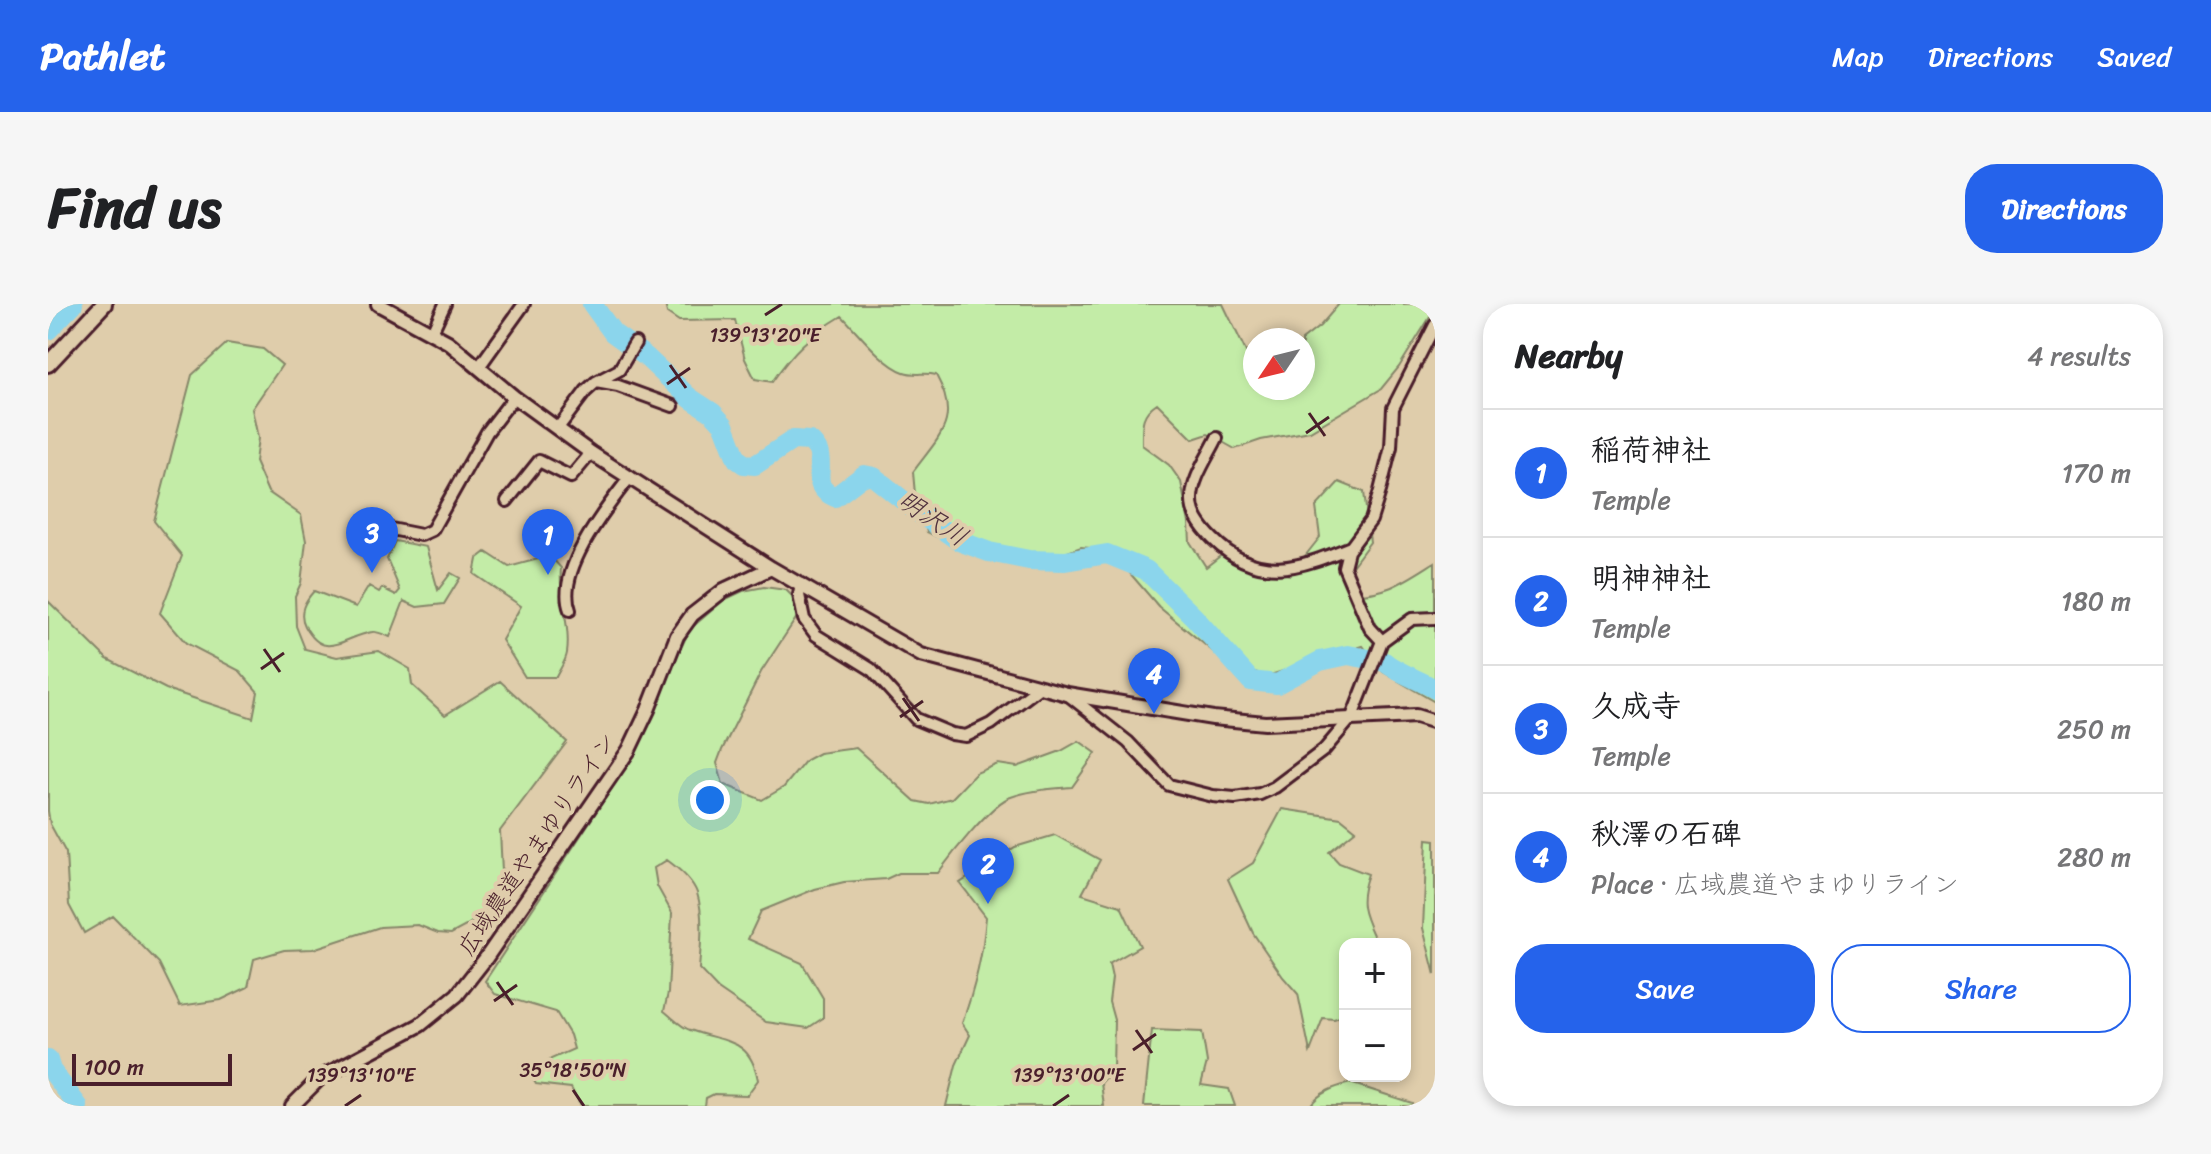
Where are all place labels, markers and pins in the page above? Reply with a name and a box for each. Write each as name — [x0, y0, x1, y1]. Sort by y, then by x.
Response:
pin: 3 — [346, 507, 398, 573]
pin: 1 — [522, 509, 574, 575]
pin: 4 — [1128, 648, 1180, 714]
pin: 2 — [962, 838, 1014, 904]

